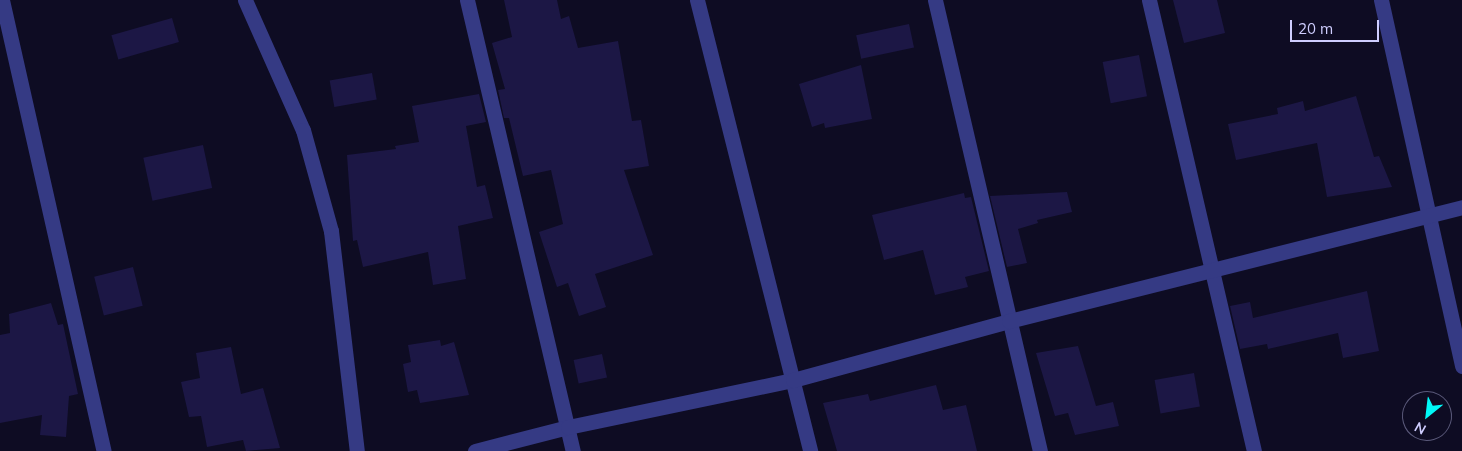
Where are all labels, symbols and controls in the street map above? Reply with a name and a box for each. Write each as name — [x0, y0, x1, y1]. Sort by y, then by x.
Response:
scale bar — [1292, 10, 1381, 42]
text: 20 m — [1298, 19, 1333, 38]
north arrow — [1402, 391, 1452, 441]
text: N — [1411, 418, 1429, 439]

